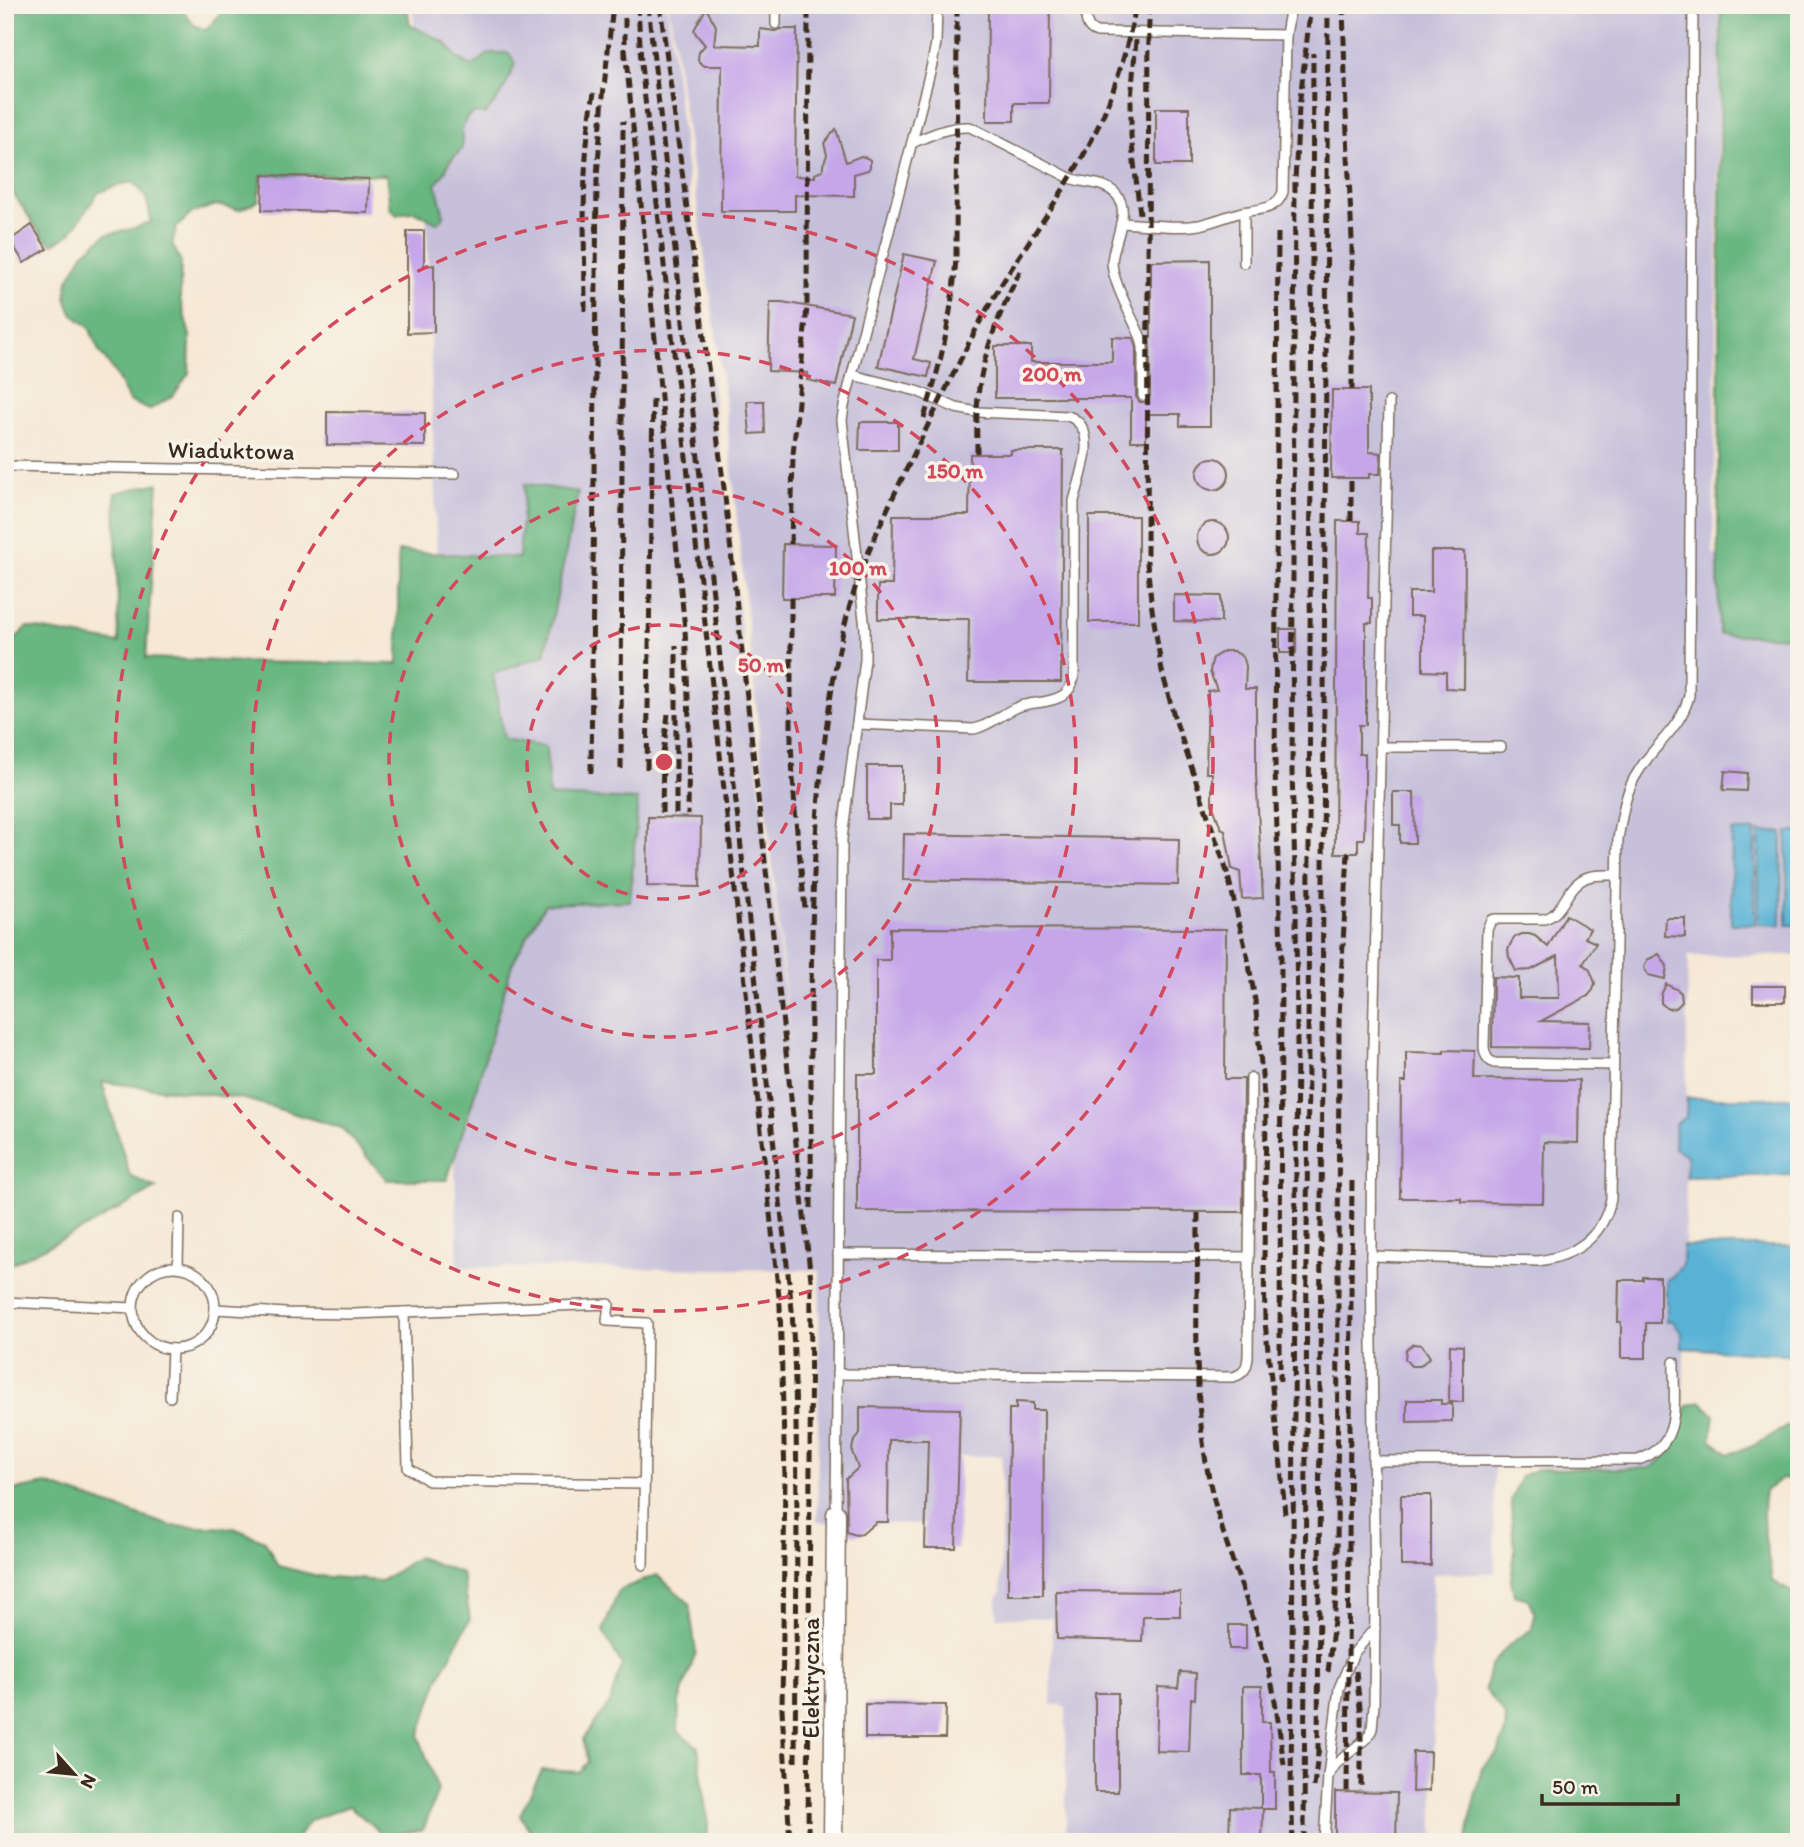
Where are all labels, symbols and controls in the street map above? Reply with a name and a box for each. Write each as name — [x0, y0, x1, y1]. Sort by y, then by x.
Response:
text: 200 m — [1022, 361, 1082, 386]
street label: Wiaduktowa — [167, 434, 295, 466]
text: 150 m — [927, 458, 983, 483]
text: 100 m — [829, 555, 887, 580]
text: 50 m — [738, 652, 785, 677]
centre of rings — [652, 750, 676, 774]
street label: Elektryczna — [796, 1617, 825, 1739]
north arrow — [38, 1738, 108, 1808]
scale bar — [1542, 1763, 1678, 1807]
text: N — [76, 1771, 102, 1792]
text: 50 m — [1552, 1774, 1599, 1799]

